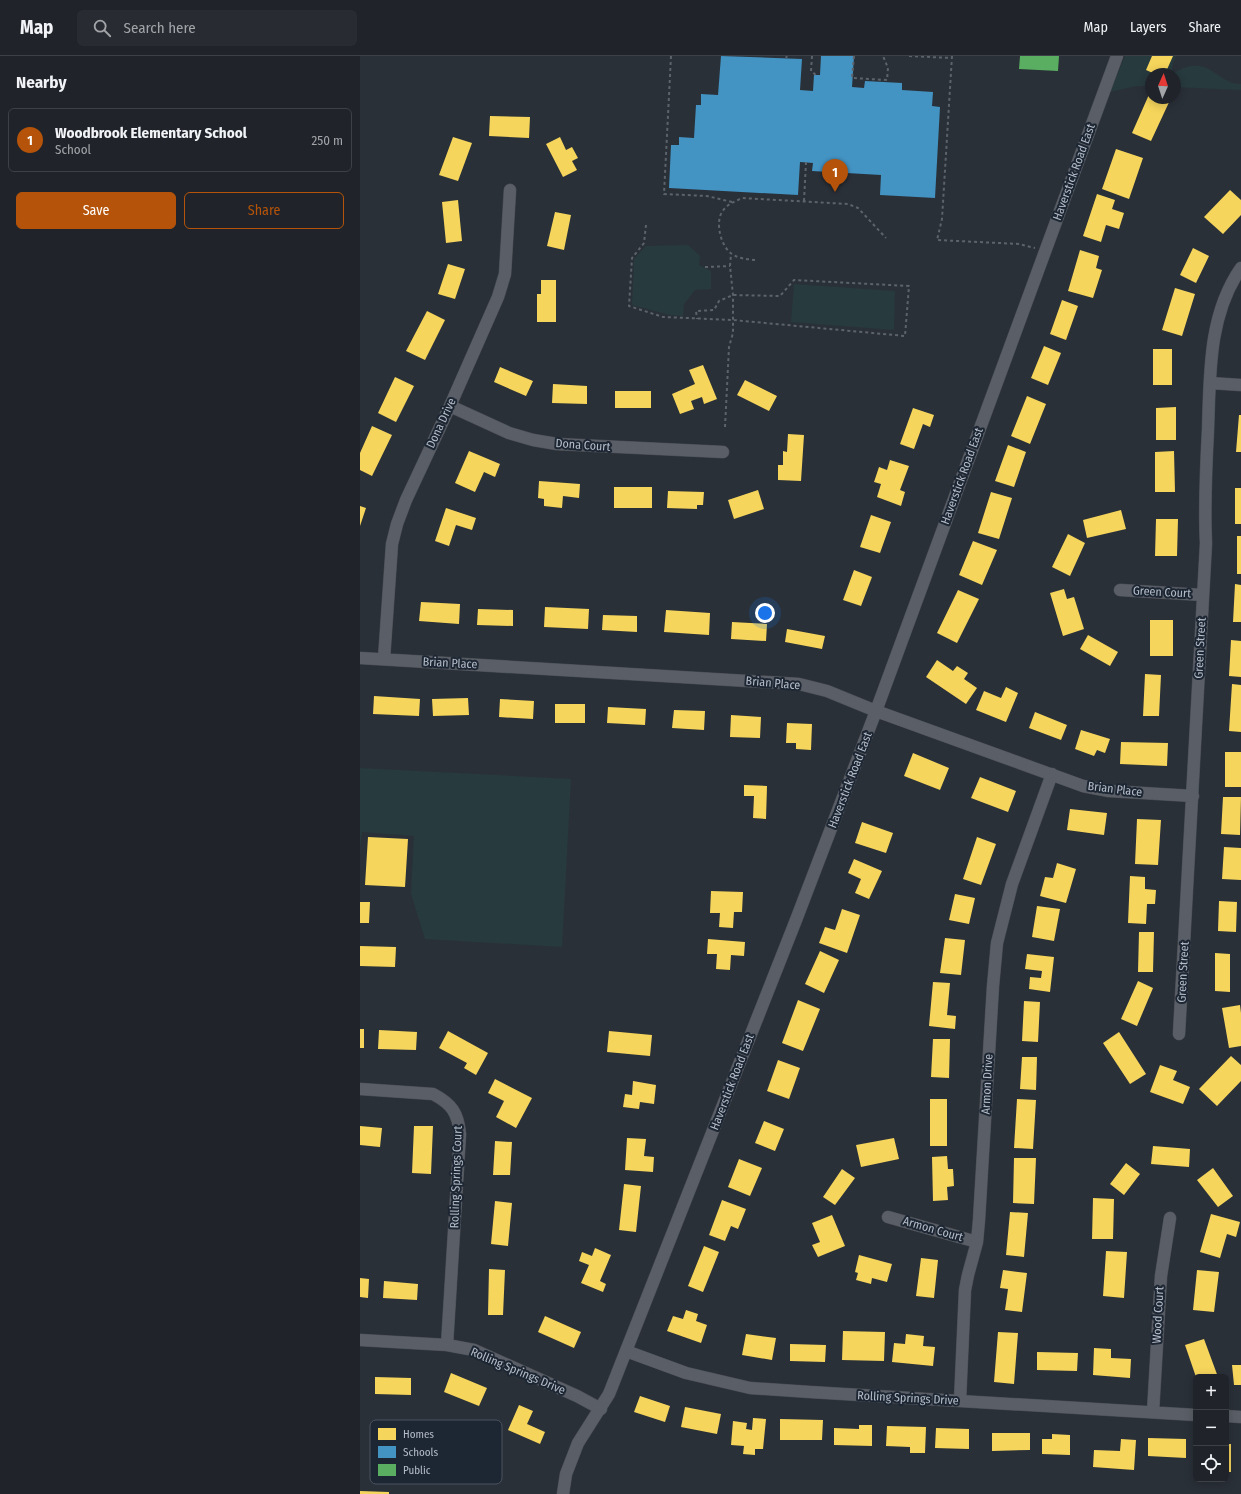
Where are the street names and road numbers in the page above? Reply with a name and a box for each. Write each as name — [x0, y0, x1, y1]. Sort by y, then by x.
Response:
street label: Haverstick Road East — [1050, 122, 1098, 222]
street label: Dona Drive — [423, 396, 459, 450]
street label: Haverstick Road East — [938, 426, 986, 526]
street label: Dona Court — [555, 436, 611, 454]
street label: Green Court — [1133, 583, 1192, 601]
street label: Green Street — [1191, 617, 1209, 679]
street label: Brian Place — [422, 655, 478, 671]
street label: Brian Place — [745, 674, 801, 692]
street label: Haverstick Road East — [825, 730, 875, 830]
street label: Brian Place — [1087, 779, 1143, 799]
street label: Green Street — [1174, 941, 1192, 1003]
street label: Haverstick Road East — [707, 1032, 757, 1132]
street label: Armon Drive — [978, 1053, 996, 1115]
street label: Rolling Springs Court — [447, 1125, 465, 1229]
street label: Armon Court — [901, 1214, 965, 1244]
street label: Wood Court — [1150, 1286, 1166, 1344]
street label: Rolling Springs Drive — [469, 1345, 568, 1397]
street label: Rolling Springs Drive — [857, 1388, 959, 1408]

